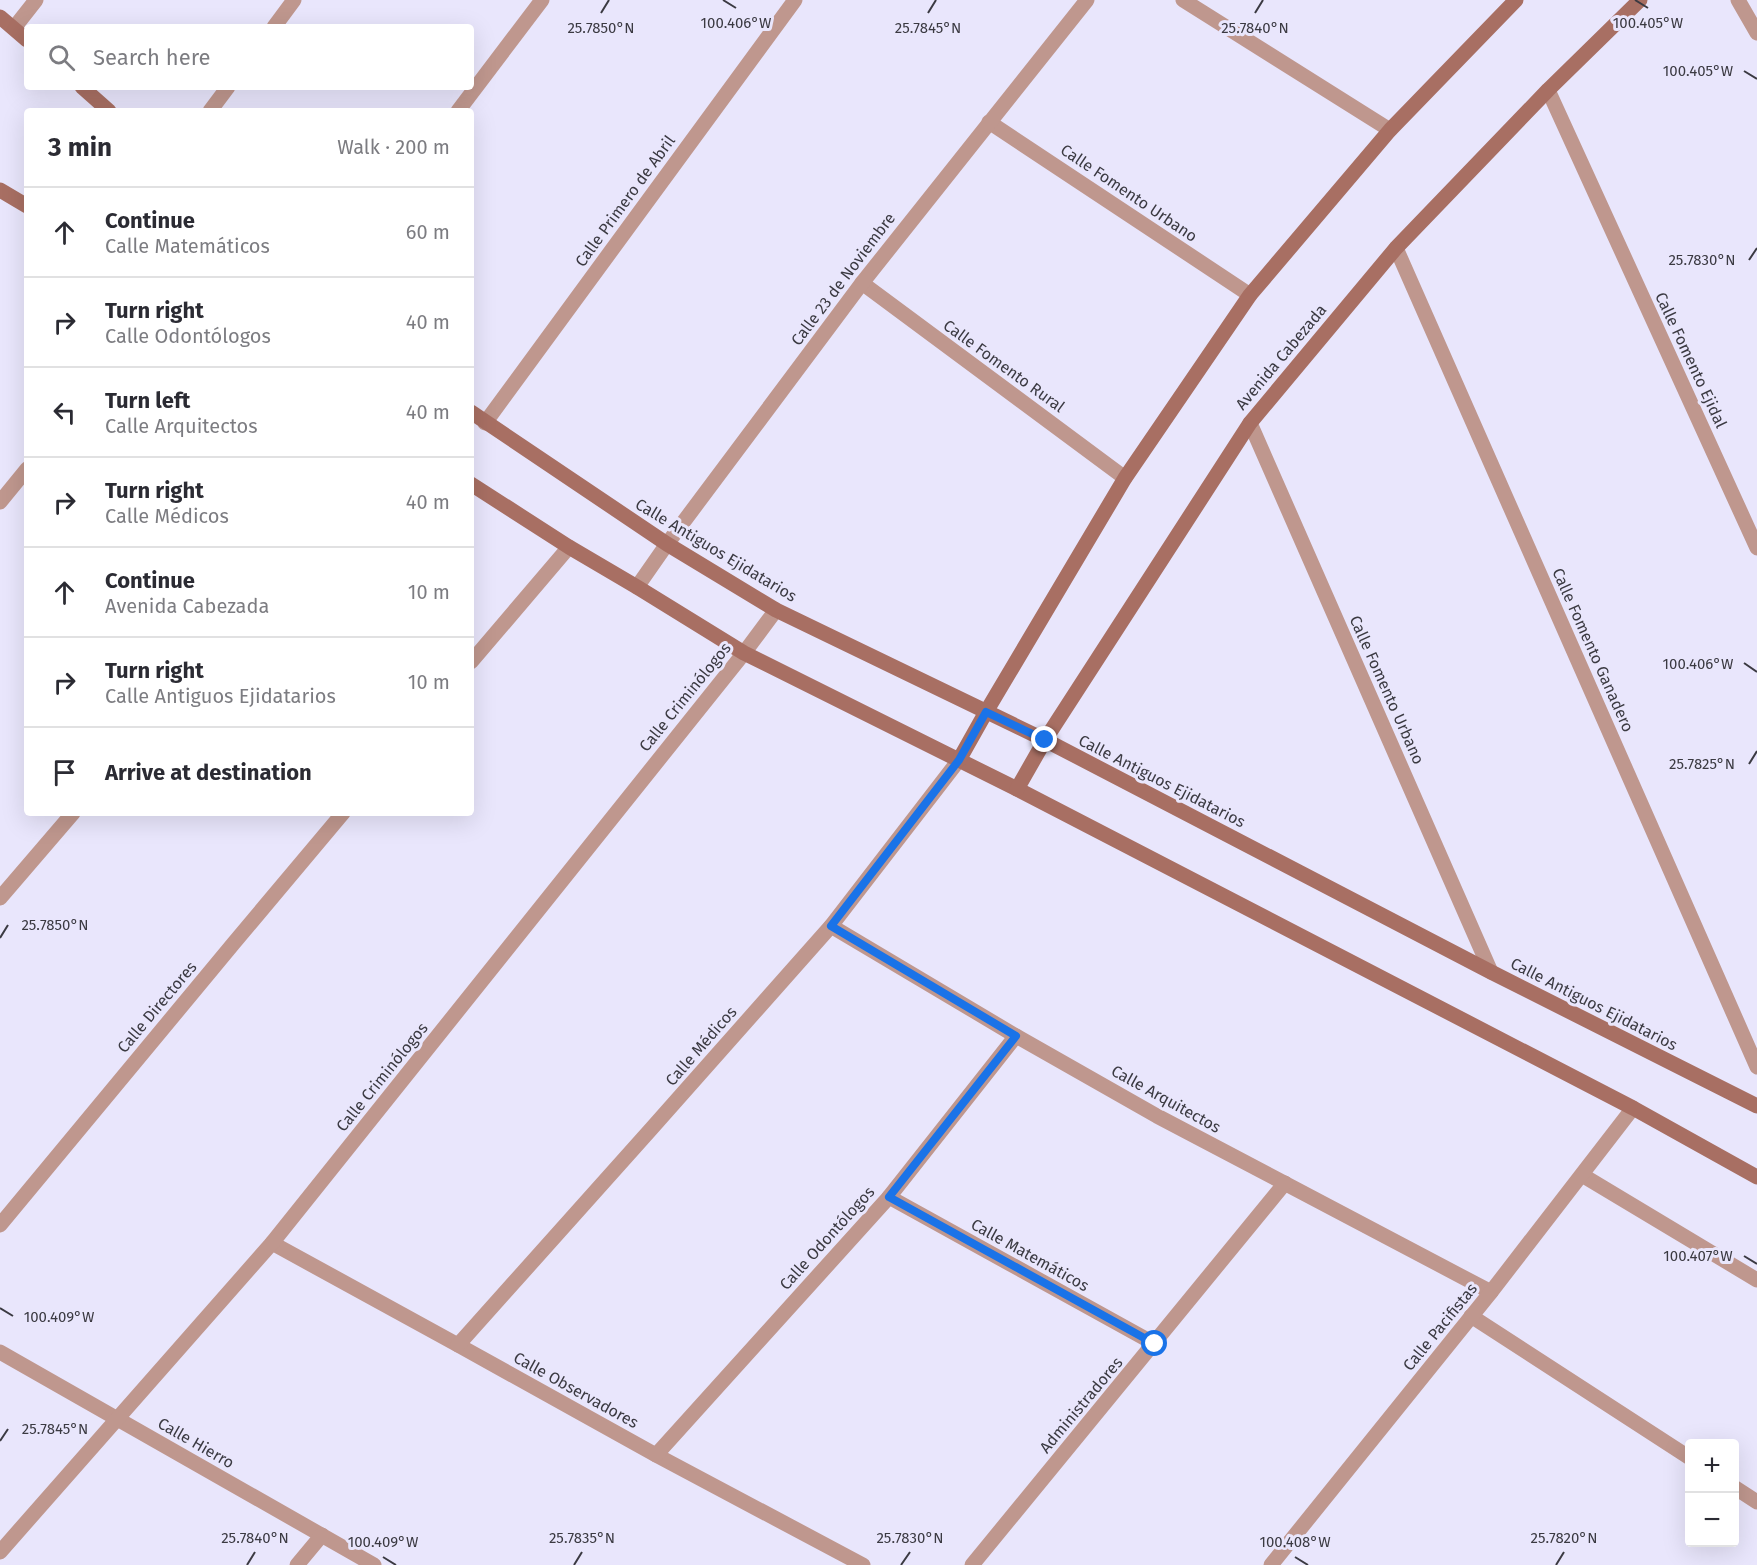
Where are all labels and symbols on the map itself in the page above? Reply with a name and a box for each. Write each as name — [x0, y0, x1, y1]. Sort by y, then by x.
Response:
text: 100.406°W — [701, 14, 772, 32]
text: 100.405°W — [1613, 14, 1684, 32]
text: 25.7850°N — [567, 19, 635, 37]
text: 25.7845°N — [895, 19, 961, 37]
text: 25.7840°N — [1221, 19, 1289, 37]
text: 100.405°W — [1663, 62, 1734, 80]
street label: Calle Primero de Abril — [571, 131, 679, 270]
street label: Calle Fomento Urbano — [1057, 140, 1201, 246]
street label: Calle 23 de Noviembre — [787, 209, 899, 349]
text: 25.7830°N — [1668, 251, 1736, 269]
street label: Calle Fomento Ejidal — [1651, 289, 1731, 431]
street label: Avenida Cabezada — [1231, 301, 1331, 413]
street label: Calle Fomento Rural — [940, 316, 1068, 416]
street label: Calle Antiguos Ejidatarios — [632, 494, 800, 606]
street label: Calle Fomento Ganadero — [1548, 565, 1638, 735]
street label: Calle Fomento Urbano — [1346, 613, 1428, 767]
street label: Calle Criminólogos — [635, 639, 735, 755]
text: 100.406°W — [1663, 655, 1734, 673]
route end — [1031, 726, 1057, 752]
street label: Calle Antiguos Ejidatarios — [1075, 731, 1249, 831]
text: 25.7825°N — [1669, 755, 1735, 773]
text: 25.7850°N — [21, 916, 89, 934]
street label: Calle Antiguos Ejidatarios — [1507, 954, 1681, 1054]
street label: Calle Directores — [113, 958, 201, 1056]
street label: Calle Médicos — [661, 1002, 741, 1090]
street label: Calle Criminólogos — [332, 1019, 432, 1135]
street label: Calle Arquitectos — [1108, 1061, 1224, 1137]
street label: Calle Odontólogos — [776, 1182, 878, 1294]
street label: Calle Matemáticos — [968, 1215, 1092, 1295]
text: 100.407°W — [1663, 1247, 1733, 1265]
street label: Calle Pacifistas — [1399, 1279, 1481, 1375]
text: 100.409°W — [24, 1308, 95, 1326]
route start — [1141, 1330, 1167, 1356]
street label: Calle Observadores — [510, 1348, 642, 1432]
street label: Administradores — [1035, 1353, 1127, 1457]
street label: Calle Hierro — [154, 1414, 238, 1472]
text: 25.7845°N — [22, 1420, 88, 1438]
text: 25.7840°N — [221, 1529, 289, 1547]
text: 25.7835°N — [549, 1529, 615, 1547]
text: 25.7830°N — [876, 1529, 944, 1547]
text: 25.7820°N — [1531, 1529, 1597, 1547]
text: 100.409°W — [348, 1533, 419, 1551]
text: 100.408°W — [1259, 1533, 1331, 1551]

